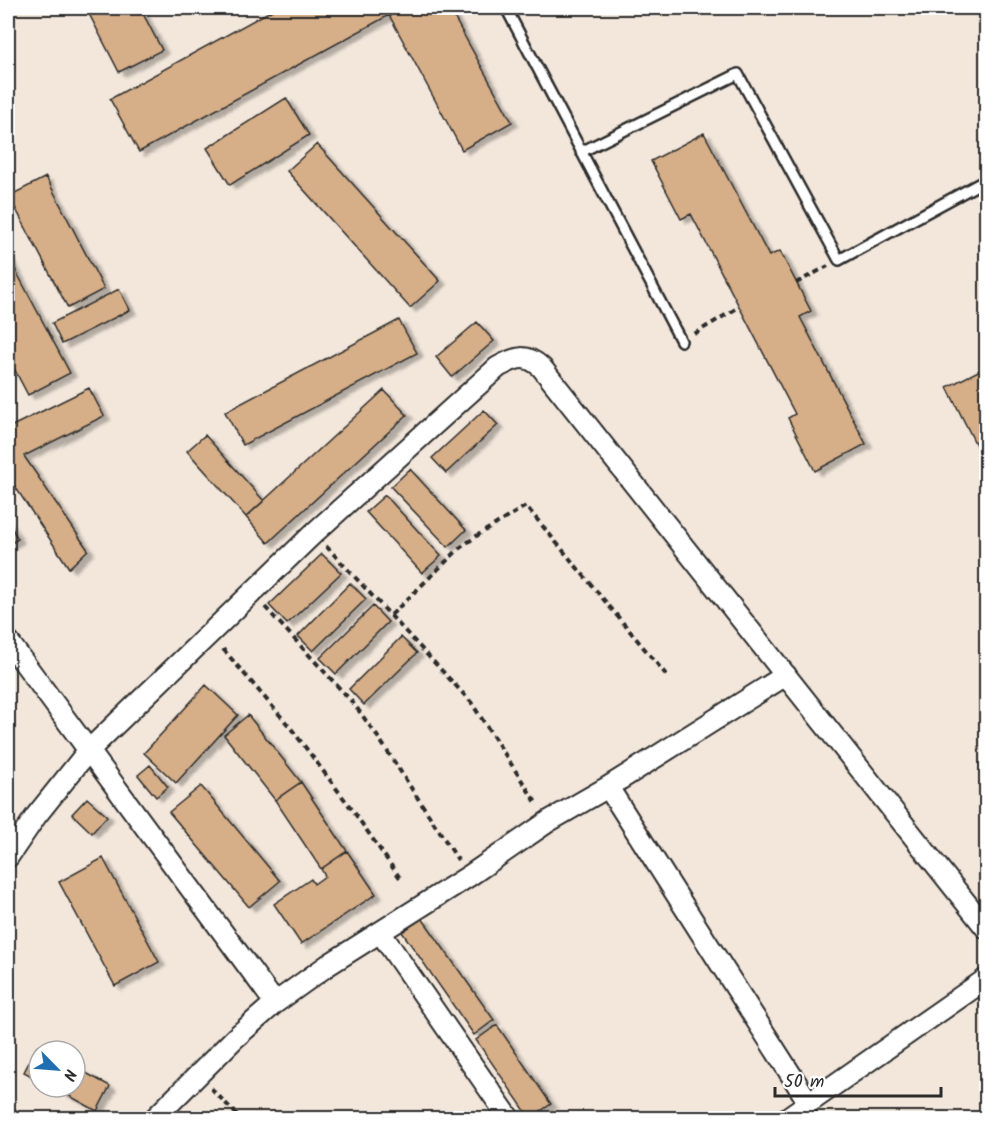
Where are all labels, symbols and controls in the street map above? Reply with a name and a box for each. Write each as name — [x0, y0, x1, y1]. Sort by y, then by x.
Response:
north arrow — [27, 1039, 87, 1099]
scale bar — [775, 1060, 942, 1098]
text: N — [56, 1065, 83, 1085]
text: 50 m — [784, 1068, 824, 1097]

